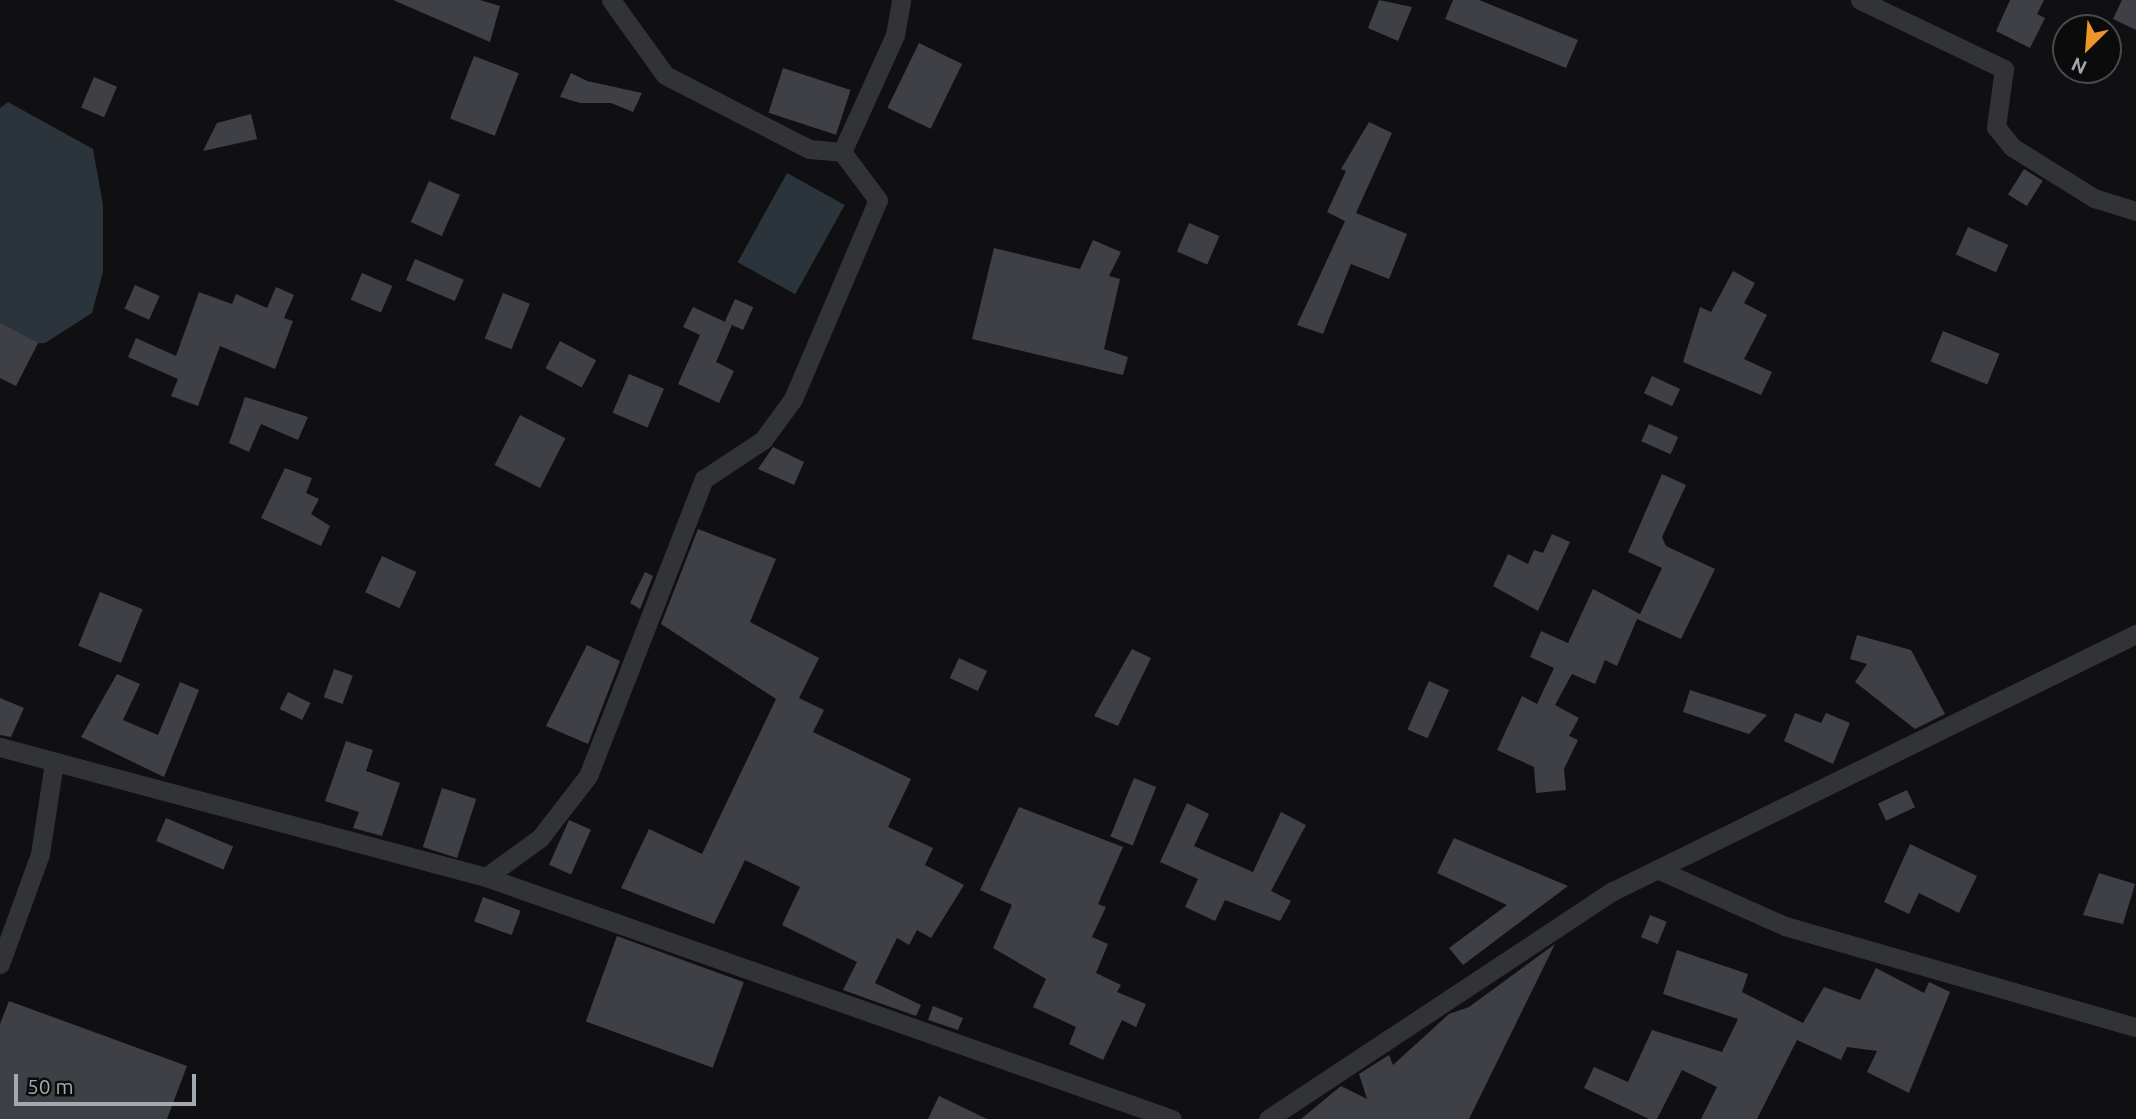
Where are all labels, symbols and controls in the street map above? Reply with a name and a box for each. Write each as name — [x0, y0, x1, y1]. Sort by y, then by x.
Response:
north arrow — [2052, 14, 2122, 84]
text: N — [2068, 53, 2090, 79]
scale bar — [18, 1060, 200, 1104]
text: 50 m — [27, 1074, 74, 1098]

